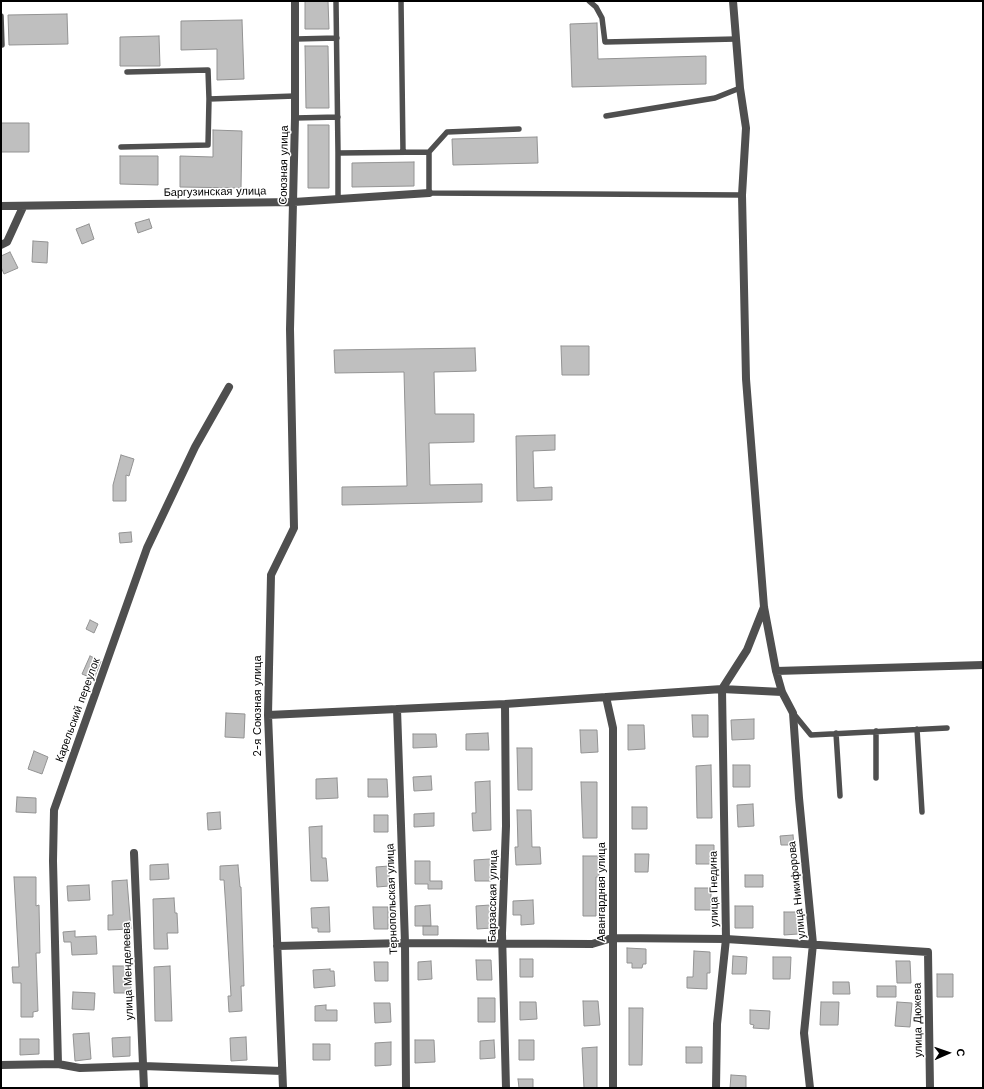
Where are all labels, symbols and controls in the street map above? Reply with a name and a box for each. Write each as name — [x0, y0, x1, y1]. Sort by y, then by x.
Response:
street label: Союзная улица — [277, 125, 291, 205]
street label: Баргузинская улица — [163, 185, 267, 199]
street label: 2-я Союзная улица — [251, 655, 265, 757]
street label: Карельский переулок — [53, 656, 103, 764]
street label: улица Никифорова — [785, 840, 809, 940]
street label: Авангардная улица — [595, 842, 609, 942]
street label: Тернопольская улица — [383, 843, 401, 955]
street label: Барзасская улица — [486, 850, 500, 942]
street label: улица Гнедина — [707, 851, 721, 927]
street label: улица Менделеева — [120, 922, 136, 1020]
street label: улица Дюжева — [911, 982, 925, 1058]
north arrow — [928, 1033, 968, 1073]
text: С — [954, 1048, 967, 1057]

